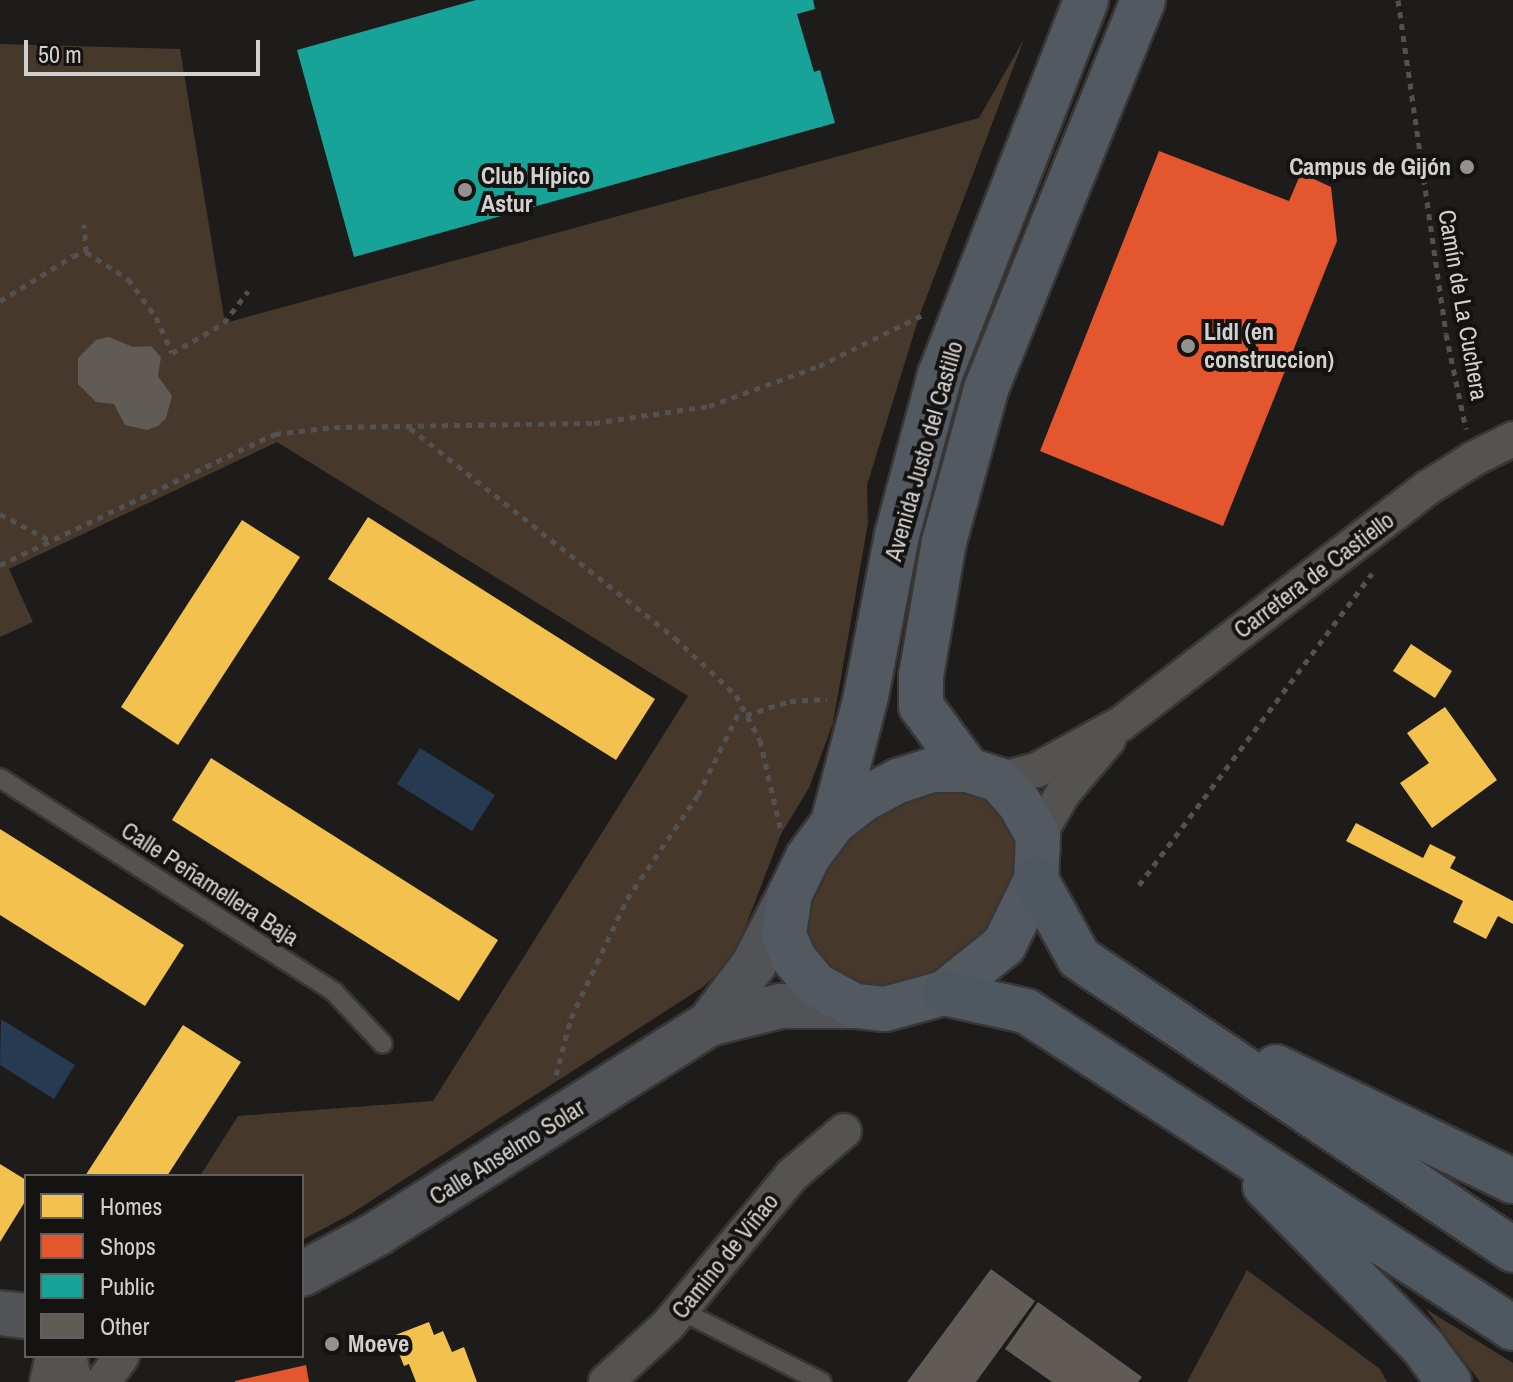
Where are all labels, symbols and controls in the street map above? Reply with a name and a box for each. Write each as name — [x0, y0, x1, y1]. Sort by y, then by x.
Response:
scale bar — [28, 24, 264, 74]
text: 50 m — [38, 38, 82, 70]
place label: Campus de Gijón — [1289, 153, 1451, 181]
marker: Campus de Gijón — [1458, 158, 1476, 176]
place label: Club Hípico Astur — [481, 162, 590, 218]
marker: Club Hípico Astur — [456, 181, 474, 199]
street label: Camín de La Cuchera — [1432, 208, 1494, 402]
place label: Lidl (en construccion) — [1204, 318, 1334, 374]
marker: Lidl (en construccion) — [1179, 337, 1197, 355]
street label: Avenida Justo del Castillo — [879, 338, 969, 564]
street label: Carretera de Castiello — [1228, 506, 1400, 644]
street label: Calle Peñamellera Baja — [116, 816, 304, 952]
street label: Calle Anselmo Solar — [424, 1093, 590, 1211]
legend — [24, 1174, 304, 1358]
street label: Camino de Viñao — [666, 1188, 784, 1324]
text: Homes — [100, 1190, 162, 1222]
text: Shops — [100, 1230, 156, 1262]
text: Public — [100, 1270, 155, 1302]
text: Other — [100, 1310, 149, 1342]
place label: Moeve — [348, 1330, 409, 1358]
marker: Moeve — [323, 1335, 341, 1353]

